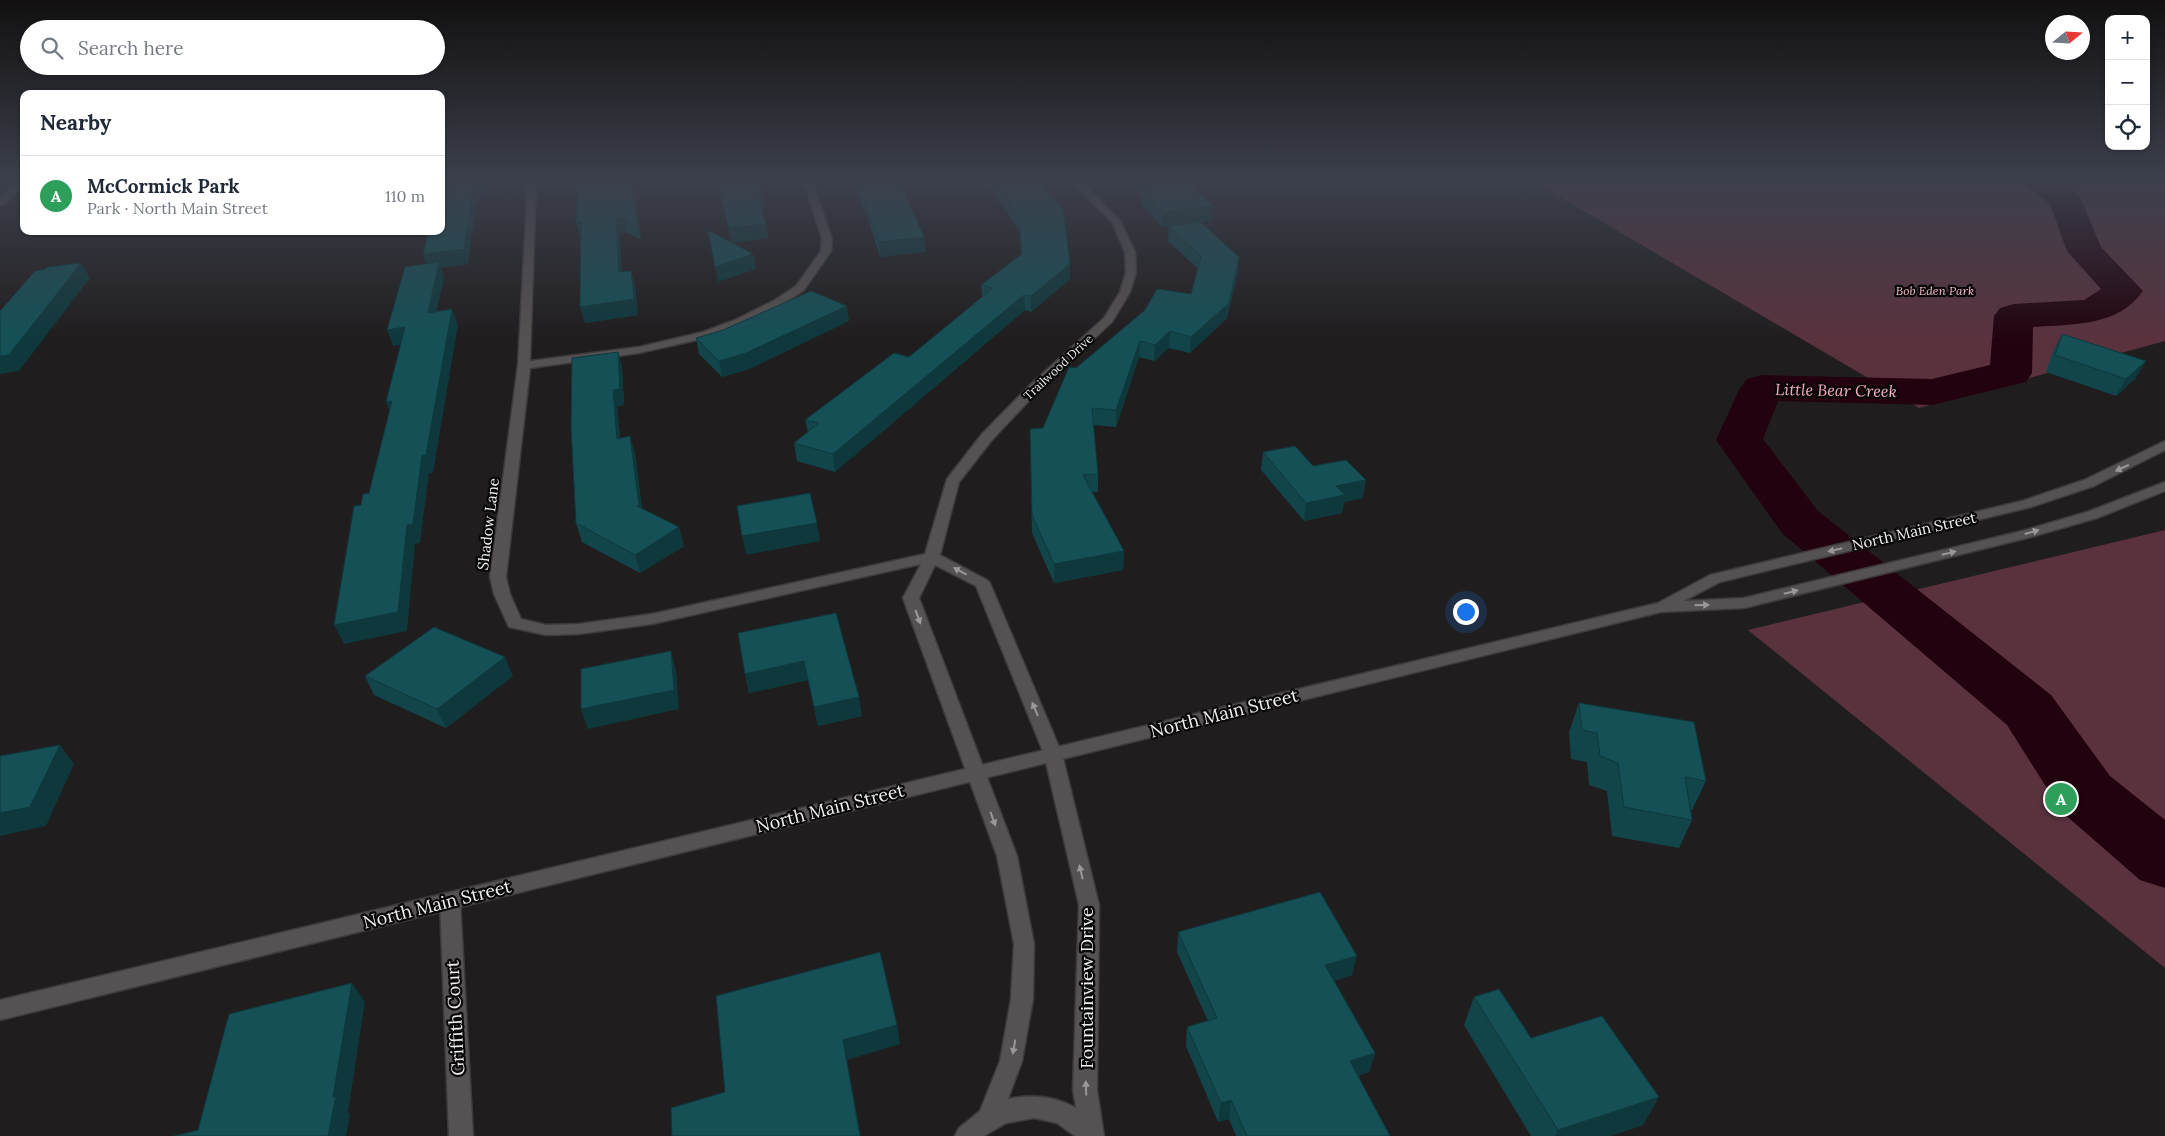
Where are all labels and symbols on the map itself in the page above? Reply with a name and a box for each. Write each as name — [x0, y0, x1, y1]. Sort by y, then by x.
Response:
north arrow — [2045, 15, 2090, 60]
park label: Bob Eden Park — [1896, 283, 1974, 298]
street label: Trailwood Drive — [1020, 331, 1096, 403]
water label: Little Bear Creek — [1775, 379, 1897, 401]
one-way arrow — [2115, 464, 2129, 472]
street label: Shadow Lane — [473, 477, 503, 571]
street label: North Main Street — [1850, 507, 1978, 555]
one-way arrow — [2024, 528, 2039, 536]
one-way arrow — [1827, 546, 1842, 554]
one-way arrow — [1942, 549, 1957, 557]
one-way arrow — [952, 567, 967, 575]
one-way arrow — [1784, 588, 1799, 596]
your location — [1453, 599, 1479, 625]
one-way arrow — [1695, 601, 1711, 609]
one-way arrow — [915, 609, 922, 624]
street label: North Main Street — [1147, 683, 1301, 743]
one-way arrow — [1030, 702, 1038, 716]
street label: North Main Street — [753, 778, 907, 838]
pin: A — [2045, 780, 2077, 818]
one-way arrow — [989, 812, 997, 827]
one-way arrow — [1077, 865, 1085, 880]
street label: North Main Street — [360, 874, 514, 934]
street label: Fountainview Drive — [1075, 907, 1098, 1069]
street label: Griffith Court — [440, 960, 470, 1076]
one-way arrow — [1009, 1039, 1017, 1055]
one-way arrow — [1082, 1079, 1090, 1095]

